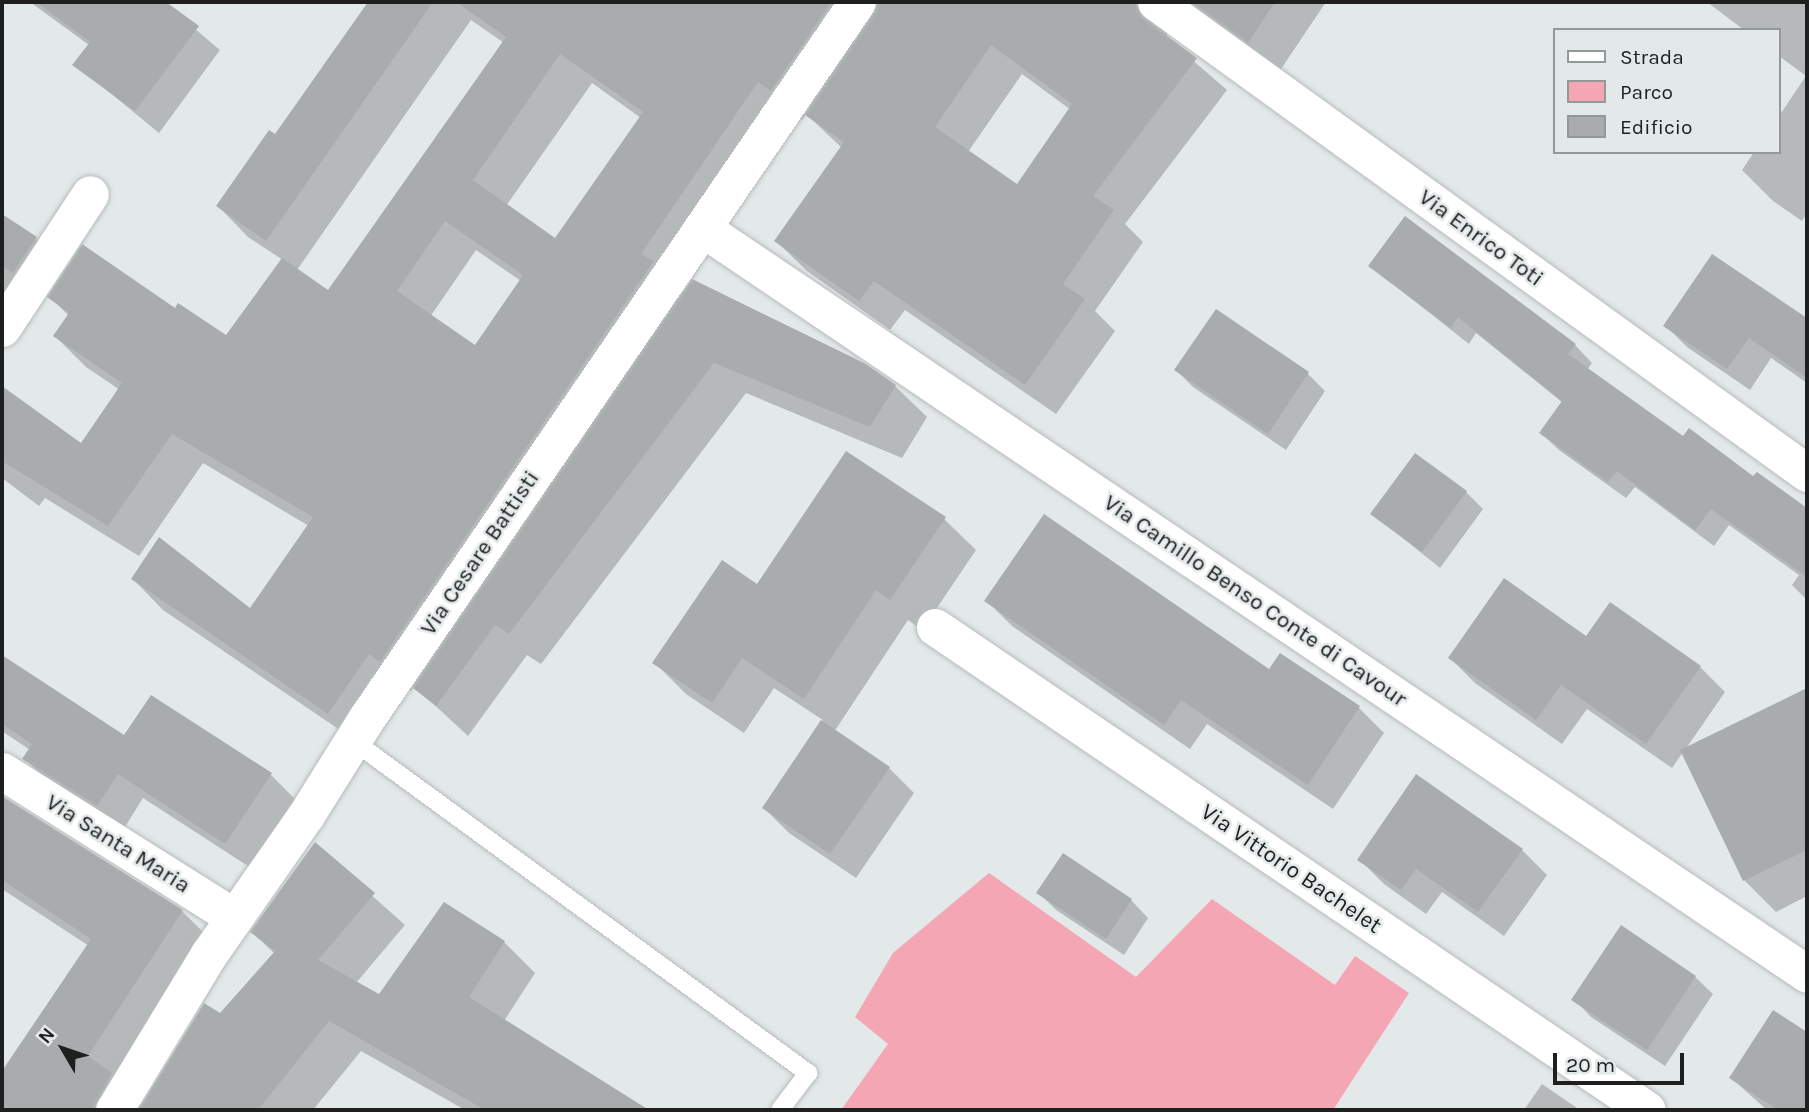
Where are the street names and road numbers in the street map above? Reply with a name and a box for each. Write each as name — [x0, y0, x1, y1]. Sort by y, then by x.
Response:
street label: Via Enrico Toti — [1413, 183, 1549, 293]
street label: Via Cesare Battisti — [415, 465, 545, 641]
street label: Via Camillo Benso Conte di Cavour — [1098, 489, 1412, 713]
street label: Via Santa Maria — [41, 789, 195, 899]
street label: Via Vittorio Bachelet — [1195, 798, 1387, 940]

